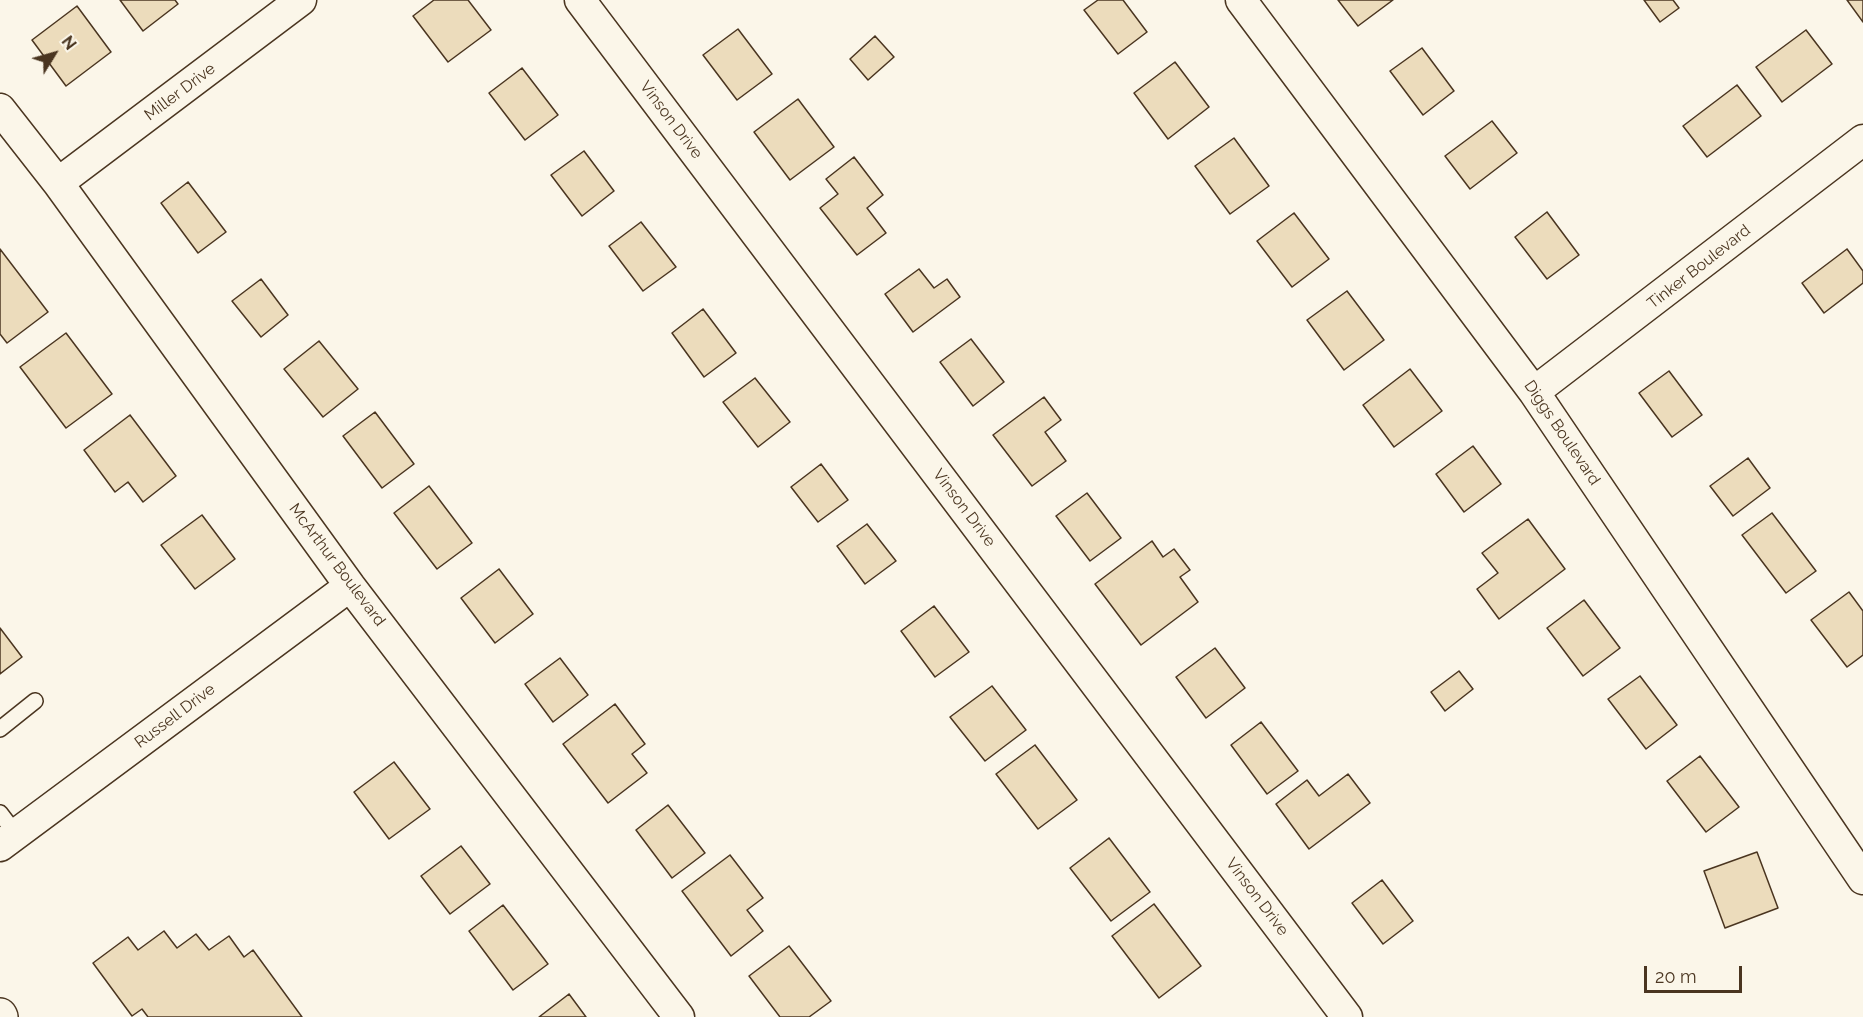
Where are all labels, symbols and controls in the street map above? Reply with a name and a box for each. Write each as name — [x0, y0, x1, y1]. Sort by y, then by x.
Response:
north arrow — [24, 24, 84, 84]
text: N — [58, 32, 80, 53]
street label: Miller Drive — [141, 59, 219, 125]
street label: Vinson Drive — [635, 77, 707, 163]
street label: Tinker Boulevard — [1644, 221, 1754, 313]
street label: Diggs Boulevard — [1520, 377, 1604, 489]
street label: Vinson Drive — [928, 465, 1000, 551]
street label: McArthur Boulevard — [285, 500, 389, 630]
street label: Russell Drive — [131, 680, 219, 752]
street label: Vinson Drive — [1221, 854, 1293, 940]
scale bar — [1647, 954, 1744, 992]
text: 20 m — [1655, 966, 1697, 987]

